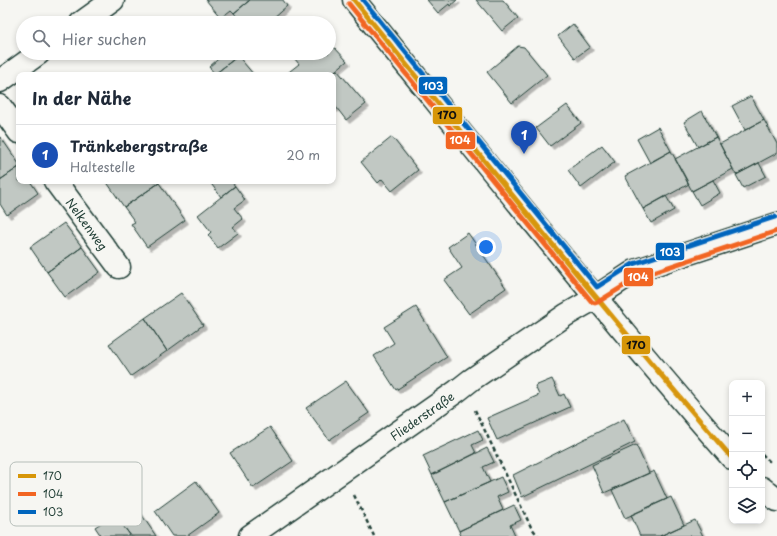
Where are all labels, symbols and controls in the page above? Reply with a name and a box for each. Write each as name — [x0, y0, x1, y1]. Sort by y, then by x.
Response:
search box — [16, 16, 336, 60]
icon: search — [30, 27, 52, 49]
text: Hier suchen — [62, 27, 147, 50]
line badge: 103 — [418, 76, 448, 95]
text: 103 — [423, 77, 444, 94]
text: In der Nähe — [32, 85, 131, 111]
line badge: 170 — [432, 106, 463, 125]
text: 170 — [437, 106, 457, 123]
pin: 1 — [511, 121, 537, 154]
line badge: 104 — [445, 131, 476, 150]
text: 104 — [450, 131, 471, 148]
text: Tränkebergstraße — [70, 134, 208, 157]
text: 1 — [42, 145, 48, 164]
text: 20 m — [286, 145, 320, 164]
text: Haltestelle — [70, 157, 135, 176]
street label: Nelkenweg — [62, 194, 112, 254]
your location — [476, 237, 496, 257]
line badge: 103 — [655, 242, 685, 261]
text: 103 — [660, 243, 681, 260]
line badge: 104 — [623, 267, 654, 287]
text: 104 — [628, 268, 649, 285]
line badge: 170 — [621, 335, 651, 355]
text: 170 — [626, 336, 646, 353]
map controls — [729, 380, 765, 524]
button: + — [729, 380, 765, 416]
street label: Fliederstraße — [386, 387, 458, 445]
button: − — [729, 416, 765, 452]
button: locate — [729, 452, 765, 488]
legend — [10, 462, 142, 526]
text: 170 — [43, 467, 62, 484]
text: 104 — [43, 485, 63, 502]
button: layers — [729, 488, 765, 524]
text: 103 — [43, 503, 63, 520]

